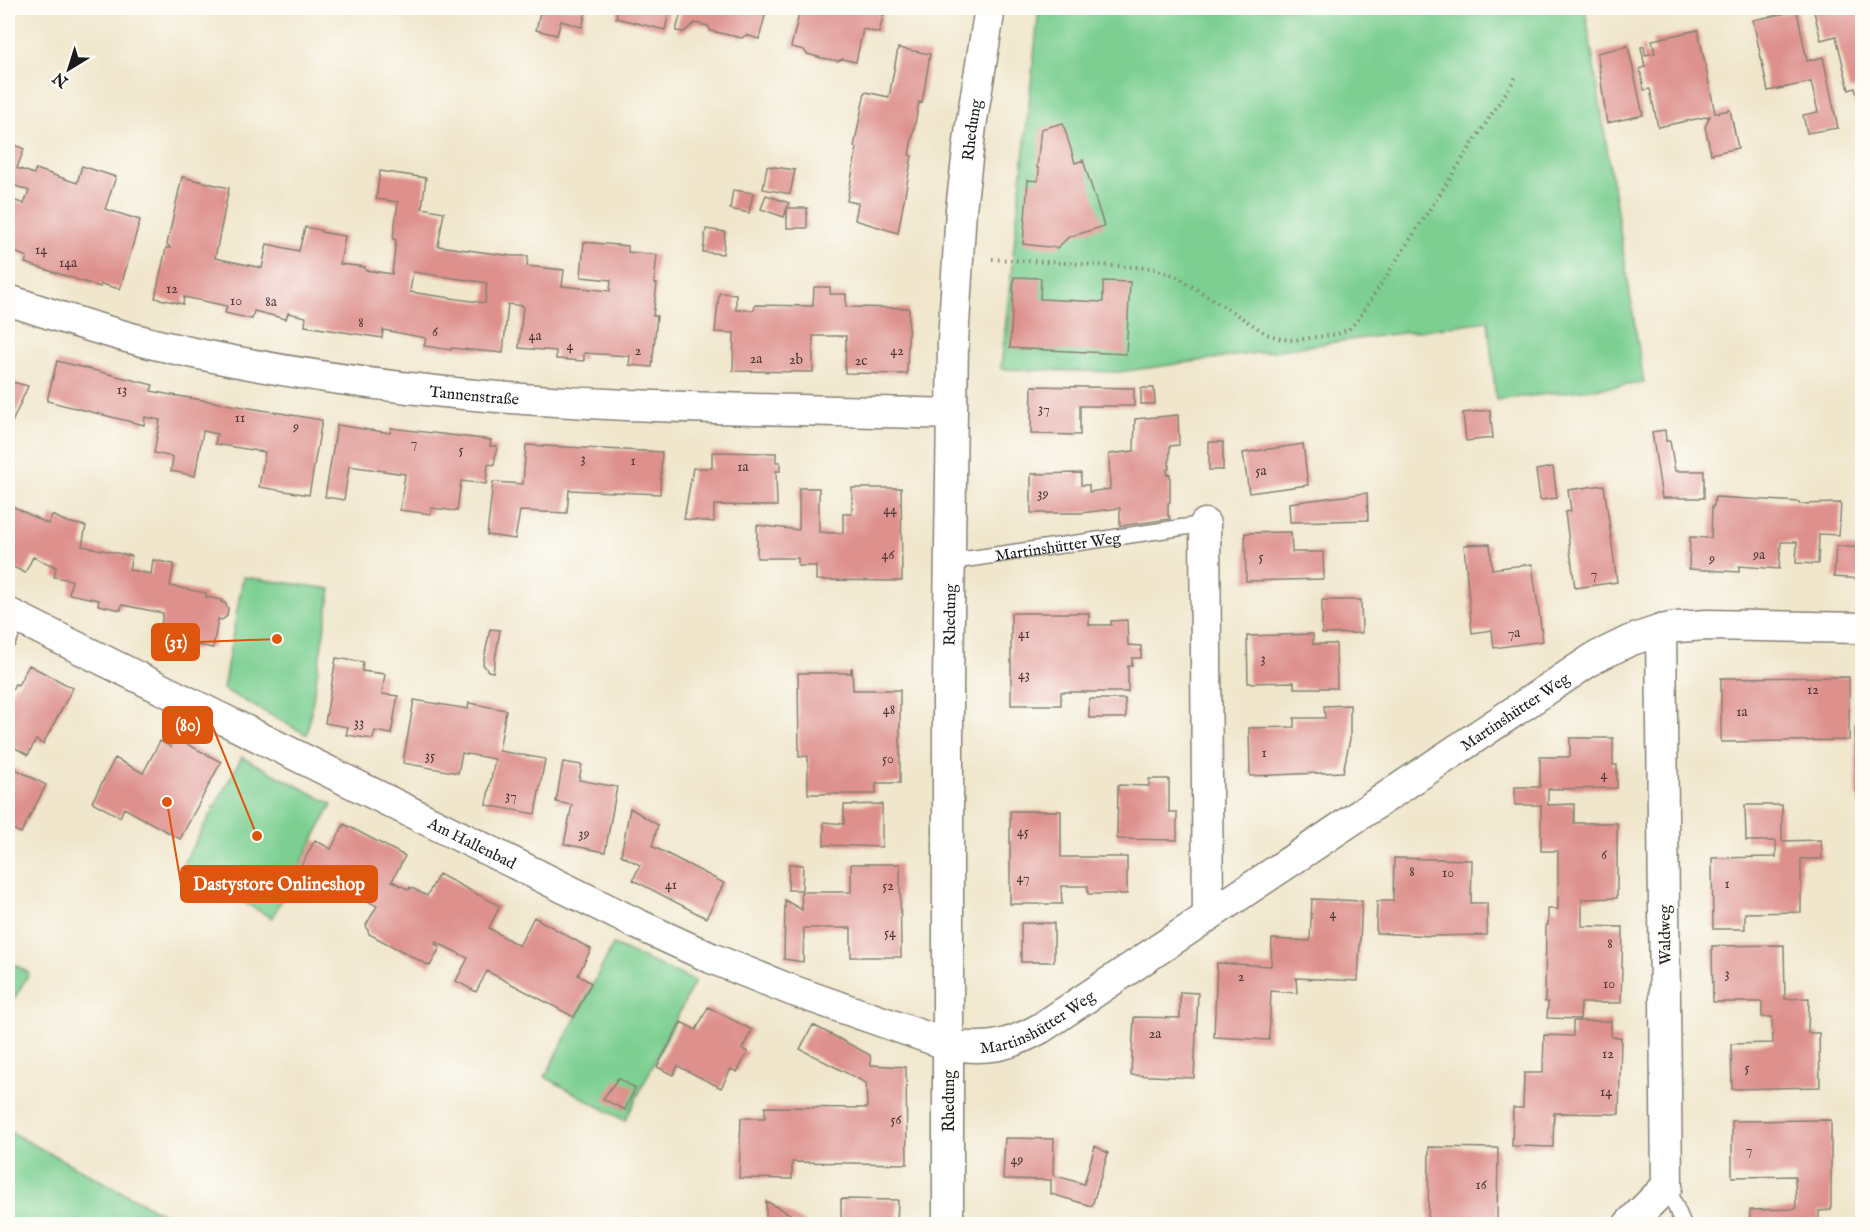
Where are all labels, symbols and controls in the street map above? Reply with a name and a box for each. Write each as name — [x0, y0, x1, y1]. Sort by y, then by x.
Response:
north arrow — [39, 39, 99, 99]
text: N — [49, 67, 73, 92]
street label: Rhedung — [959, 98, 987, 162]
house number: 14 — [35, 241, 47, 259]
house number: 14a — [59, 254, 78, 272]
house number: 12 — [166, 280, 178, 298]
house number: 10 — [230, 292, 242, 310]
house number: 8a — [265, 293, 278, 311]
house number: 8 — [358, 314, 364, 332]
house number: 6 — [432, 323, 439, 341]
house number: 4a — [529, 327, 542, 345]
house number: 4 — [567, 337, 574, 355]
house number: 2 — [635, 342, 642, 360]
house number: 42 — [890, 342, 904, 360]
house number: 2a — [750, 350, 763, 368]
house number: 2b — [789, 351, 803, 369]
house number: 2c — [855, 352, 867, 370]
house number: 13 — [117, 381, 127, 399]
street label: Tannenstraße — [428, 382, 520, 411]
house number: 37 — [1038, 400, 1050, 418]
house number: 11 — [235, 409, 245, 427]
house number: 9 — [292, 418, 299, 436]
house number: 7 — [411, 434, 417, 452]
house number: 5 — [458, 441, 464, 459]
house number: 3 — [580, 450, 586, 468]
house number: 1 — [630, 452, 636, 470]
house number: 1a — [737, 458, 750, 476]
house number: 5a — [1255, 462, 1268, 480]
house number: 39 — [1037, 485, 1049, 503]
house number: 44 — [883, 501, 897, 519]
street label: Martinshütter Weg — [994, 529, 1123, 567]
house number: 46 — [882, 546, 895, 564]
house number: 9a — [1752, 546, 1766, 564]
house number: 5 — [1258, 548, 1264, 566]
house number: 9 — [1708, 550, 1715, 568]
house number: 7 — [1591, 565, 1597, 583]
street label: Rhedung — [941, 584, 961, 646]
callout: (31) — [152, 624, 199, 660]
house number: 7a — [1508, 624, 1521, 642]
house number: 41 — [1018, 625, 1030, 643]
text: (31) — [165, 632, 187, 655]
house number: 3 — [1260, 650, 1266, 668]
house number: 43 — [1018, 666, 1030, 684]
street label: Martinshütter Weg — [1457, 669, 1574, 756]
house number: 12 — [1807, 681, 1819, 699]
house number: 48 — [883, 701, 895, 719]
house number: 1a — [1736, 703, 1749, 721]
callout: (80) — [163, 707, 212, 743]
house number: 33 — [354, 714, 364, 732]
text: (80) — [175, 715, 201, 738]
house number: 1 — [1261, 744, 1267, 762]
house number: 35 — [425, 747, 435, 765]
house number: 50 — [882, 750, 894, 768]
house number: 4 — [1601, 766, 1608, 784]
house number: 37 — [505, 787, 517, 805]
street label: Am Hallenbad — [423, 814, 519, 875]
house number: 45 — [1017, 823, 1029, 841]
house number: 39 — [578, 825, 590, 843]
house number: 6 — [1601, 846, 1608, 864]
house number: 8 — [1409, 863, 1415, 881]
house number: 10 — [1442, 864, 1454, 882]
callout: Dastystore Onlineshop — [181, 866, 377, 902]
house number: 47 — [1017, 869, 1029, 887]
text: Dastystore Onlineshop — [193, 874, 365, 897]
house number: 1 — [1724, 875, 1730, 893]
house number: 41 — [665, 876, 677, 894]
house number: 52 — [882, 877, 894, 895]
street label: Waldweg — [1655, 904, 1677, 965]
house number: 4 — [1330, 905, 1337, 923]
house number: 54 — [884, 924, 896, 942]
house number: 8 — [1607, 935, 1613, 953]
house number: 3 — [1724, 965, 1730, 983]
house number: 2 — [1238, 968, 1245, 986]
house number: 10 — [1603, 975, 1615, 993]
street label: Martinshütter Weg — [979, 987, 1100, 1059]
house number: 2a — [1149, 1025, 1162, 1043]
house number: 12 — [1602, 1045, 1614, 1063]
house number: 5 — [1744, 1059, 1750, 1077]
street label: Rhedung — [940, 1070, 960, 1132]
house number: 14 — [1600, 1083, 1612, 1101]
house number: 56 — [891, 1111, 903, 1129]
house number: 7 — [1746, 1141, 1752, 1159]
house number: 49 — [1011, 1151, 1023, 1169]
house number: 16 — [1475, 1176, 1488, 1194]

